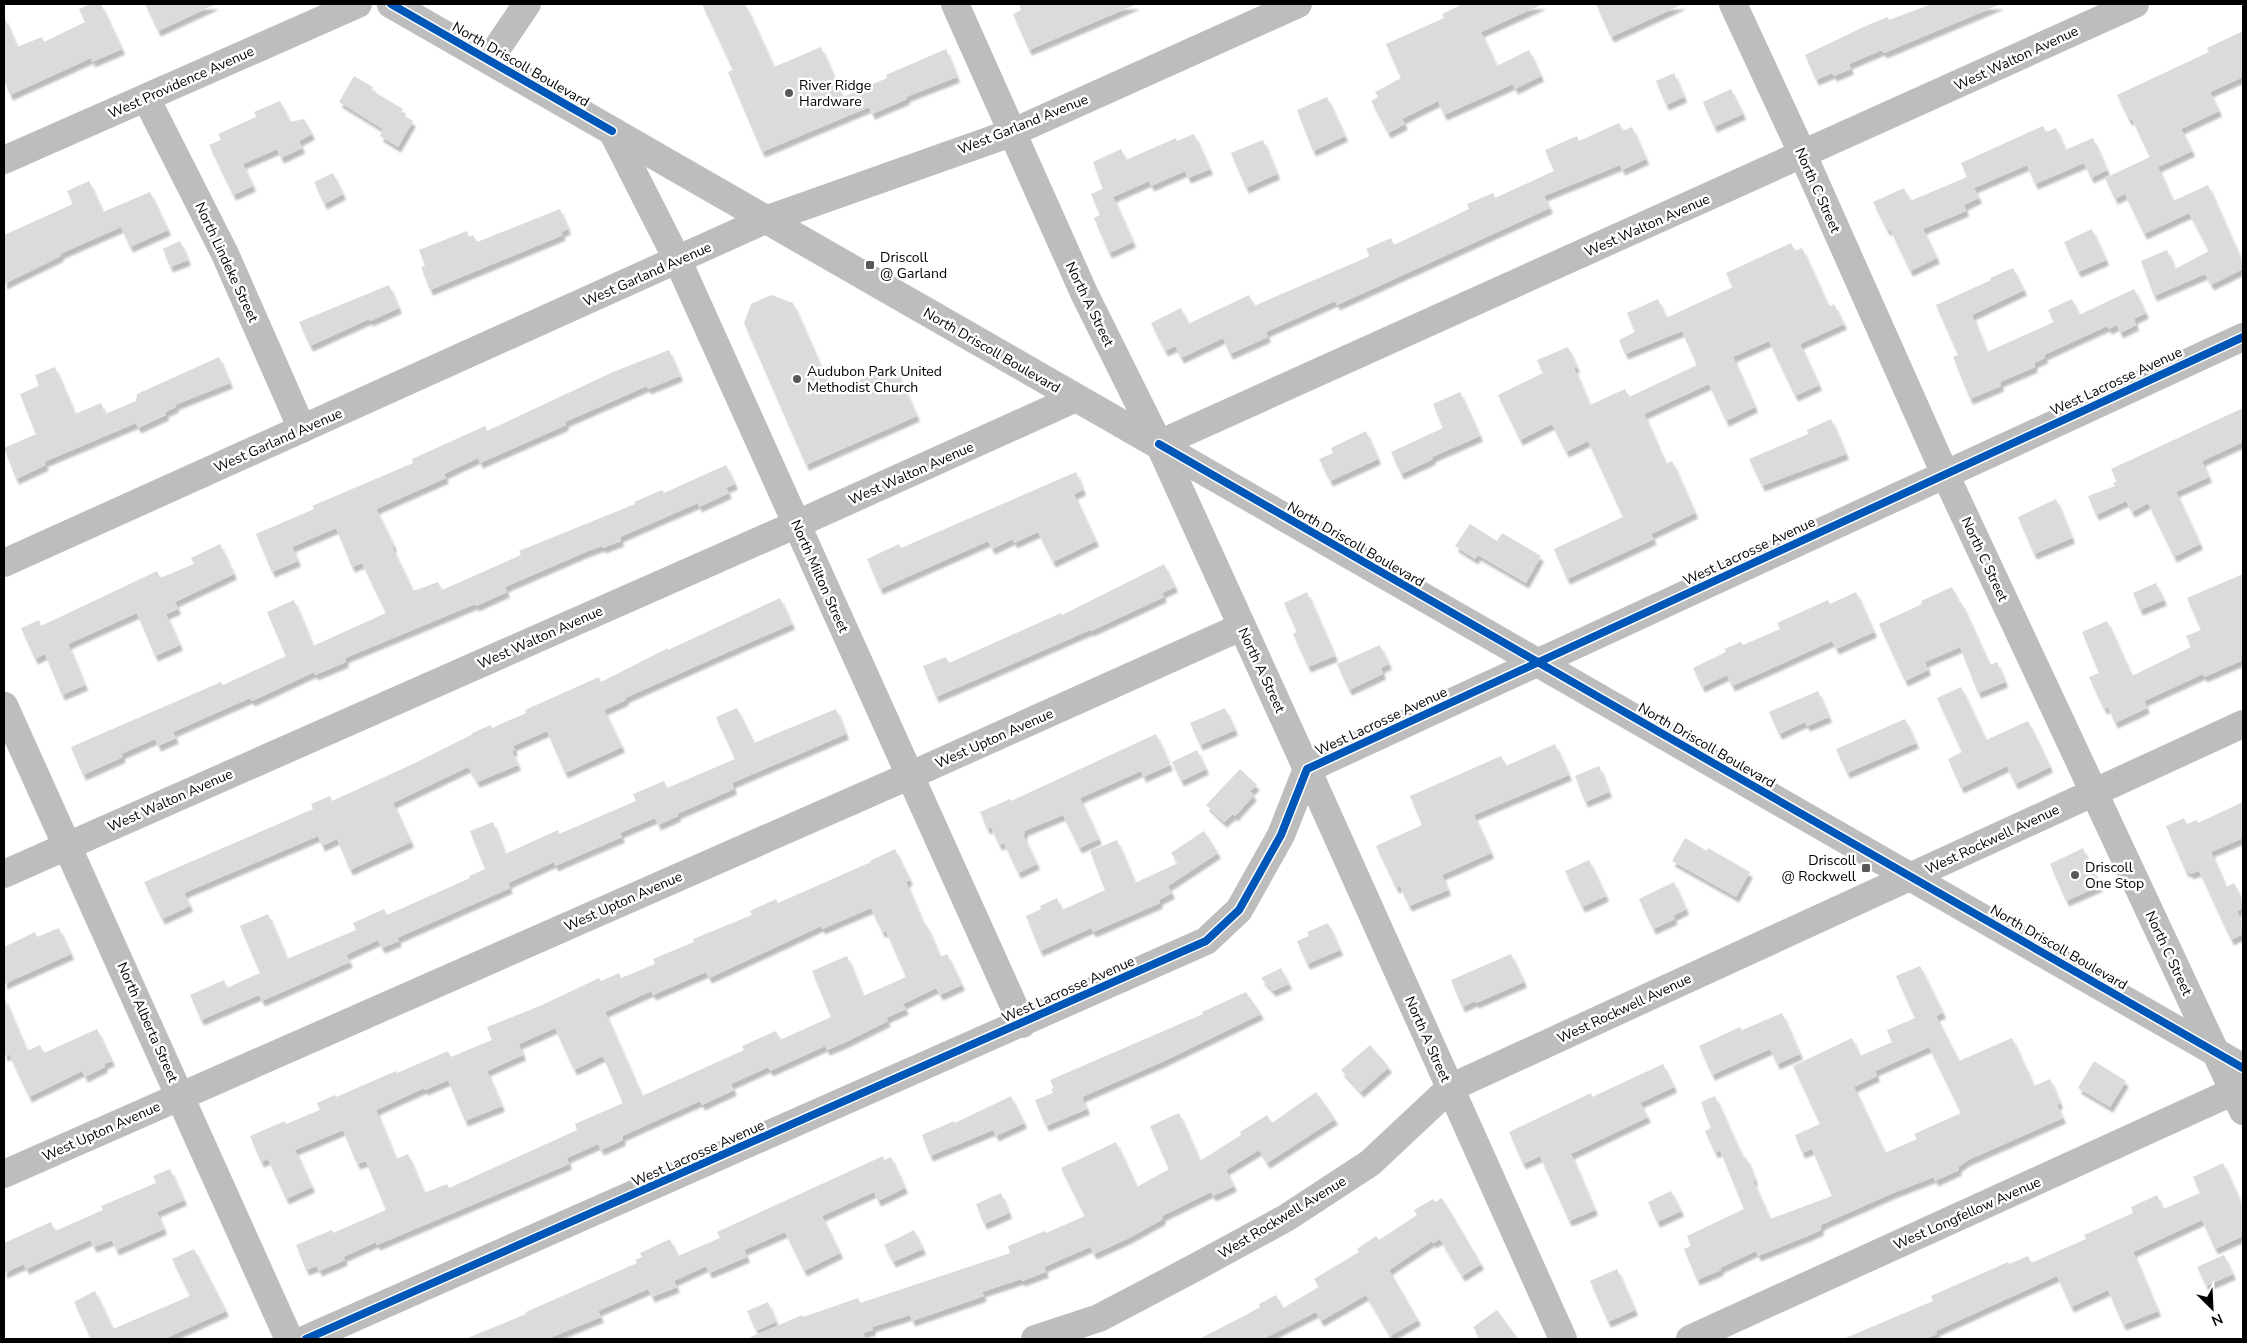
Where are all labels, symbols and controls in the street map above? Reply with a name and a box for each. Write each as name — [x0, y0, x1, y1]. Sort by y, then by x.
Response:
street label: North Driscoll Boulevard — [449, 17, 593, 112]
street label: West Walton Avenue — [1951, 21, 2081, 96]
street label: West Providence Avenue — [105, 42, 257, 123]
place label: River Ridge Hardware — [799, 76, 871, 111]
marker: River Ridge Hardware — [783, 87, 795, 99]
street label: West Garland Avenue — [955, 90, 1091, 159]
street label: North C Street — [1790, 145, 1845, 236]
street label: West Walton Avenue — [1582, 189, 1713, 262]
street label: North Lindeke Street — [190, 199, 263, 325]
street label: West Garland Avenue — [580, 238, 714, 311]
place label: Driscoll @ Garland — [880, 248, 947, 283]
marker: Driscoll @ Garland — [864, 259, 876, 271]
street label: North A Street — [1061, 259, 1118, 350]
street label: North Driscoll Boulevard — [920, 303, 1064, 398]
street label: West Lacrosse Avenue — [2047, 343, 2185, 420]
place label: Audubon Park United Methodist Church — [807, 362, 942, 397]
marker: Audubon Park United Methodist Church — [791, 373, 803, 385]
street label: West Garland Avenue — [211, 404, 345, 477]
street label: West Walton Avenue — [846, 437, 977, 510]
street label: North Driscoll Boulevard — [1284, 497, 1428, 592]
street label: West Lacrosse Avenue — [1680, 513, 1818, 590]
street label: North C Street — [1957, 514, 2012, 605]
street label: North Milton Street — [786, 517, 853, 636]
street label: West Walton Avenue — [475, 601, 606, 674]
street label: North A Street — [1233, 625, 1290, 716]
street label: West Lacrosse Avenue — [1312, 683, 1450, 760]
street label: North Driscoll Boulevard — [1635, 698, 1779, 793]
street label: West Upton Avenue — [932, 704, 1056, 773]
street label: West Walton Avenue — [105, 764, 236, 837]
street label: West Rockwell Avenue — [1922, 800, 2062, 879]
place label: Driscoll @ Rockwell — [1782, 851, 1857, 886]
place label: Driscoll One Stop — [2085, 858, 2144, 893]
marker: Driscoll @ Rockwell — [1860, 862, 1872, 874]
street label: West Upton Avenue — [561, 867, 685, 936]
marker: Driscoll One Stop — [2069, 869, 2081, 881]
street label: North Driscoll Boulevard — [1987, 900, 2131, 995]
street label: North C Street — [2141, 908, 2196, 999]
street label: West Lacrosse Avenue — [999, 952, 1138, 1027]
street label: North Alberta Street — [113, 959, 183, 1085]
street label: West Rockwell Avenue — [1554, 969, 1694, 1048]
street label: North A Street — [1400, 993, 1455, 1085]
street label: West Upton Avenue — [39, 1097, 163, 1166]
street label: West Lacrosse Avenue — [629, 1116, 768, 1191]
street label: West Rockwell Avenue — [1215, 1172, 1350, 1263]
street label: West Longfellow Avenue — [1890, 1172, 2044, 1255]
north arrow — [2187, 1283, 2237, 1333]
text: N — [2208, 1309, 2226, 1330]

